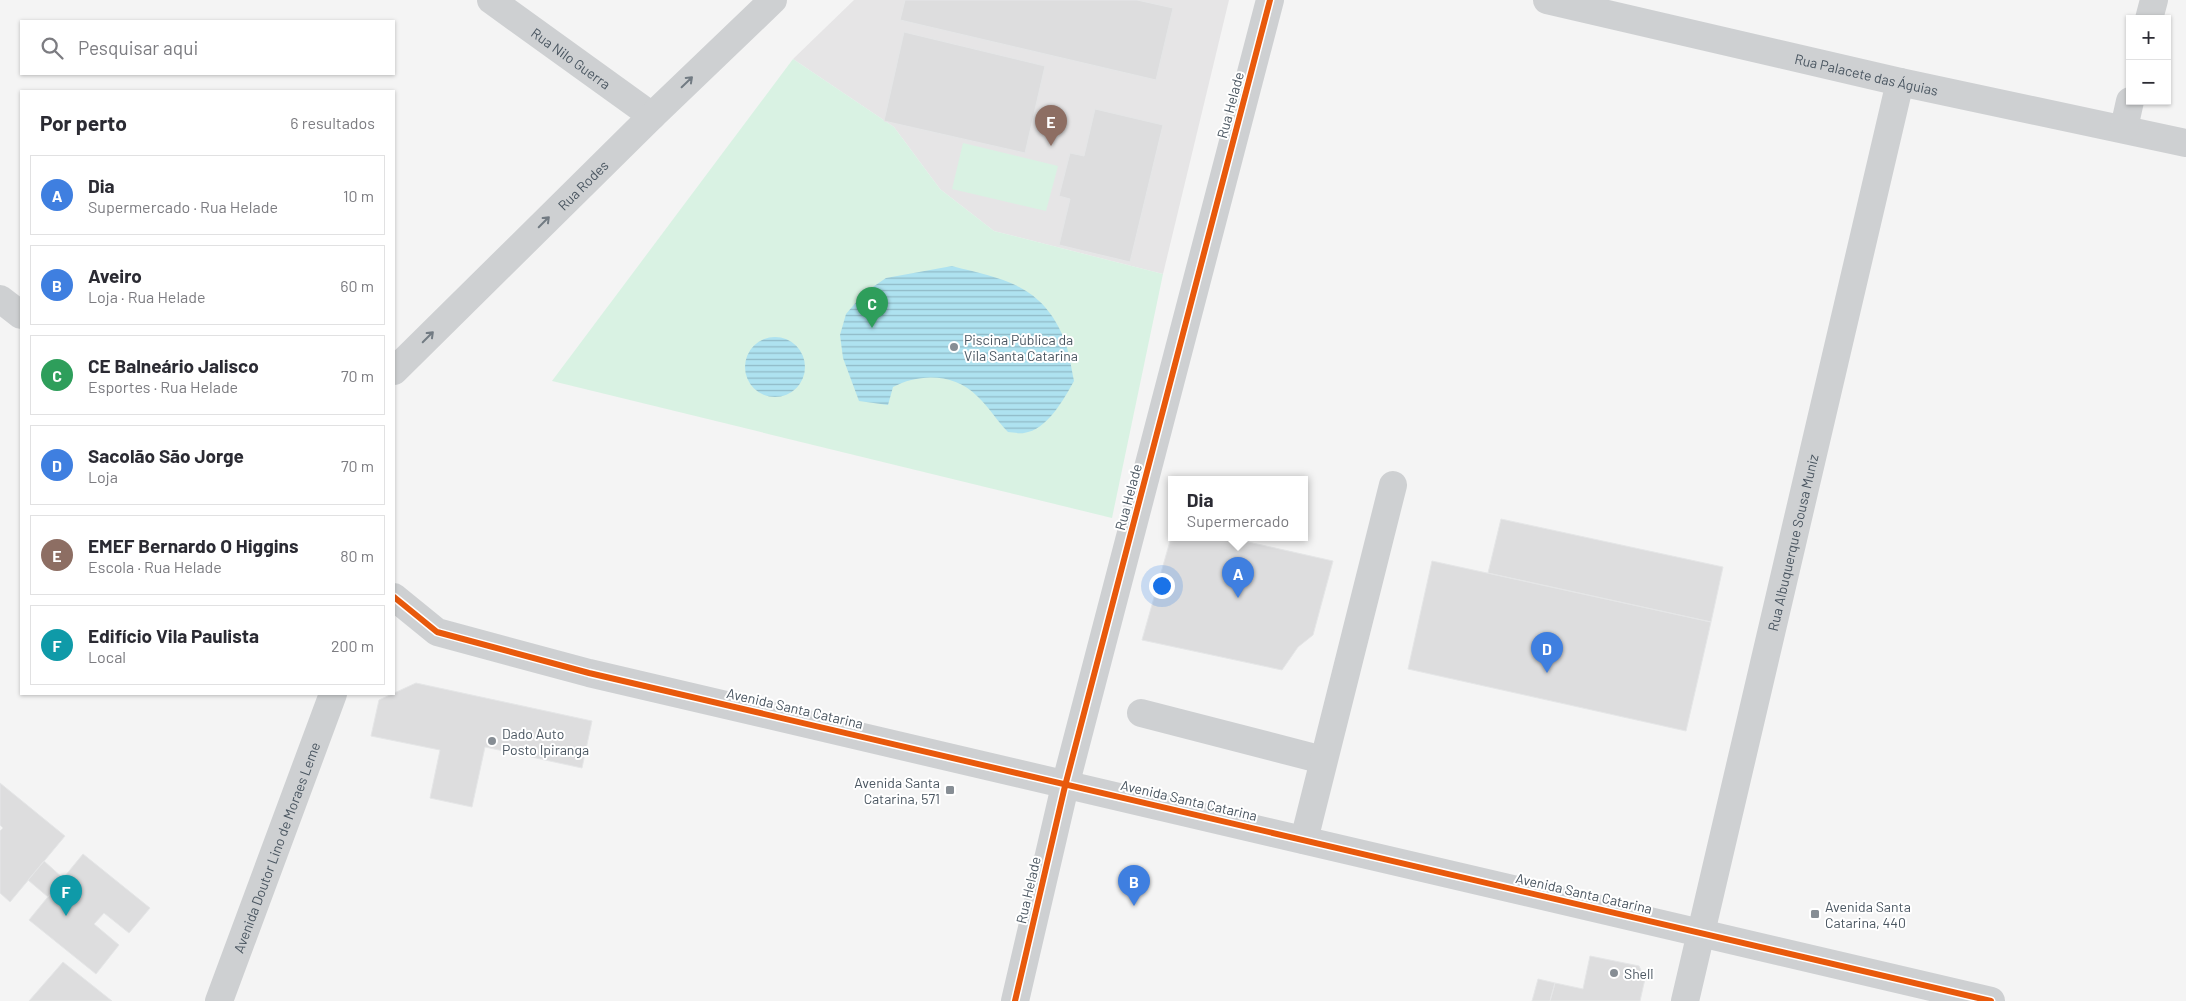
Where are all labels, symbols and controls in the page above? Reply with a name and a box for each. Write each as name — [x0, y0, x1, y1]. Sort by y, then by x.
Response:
map controls — [2126, 15, 2171, 105]
button: + — [2126, 15, 2171, 60]
search box — [20, 20, 395, 75]
street label: Rua Nilo Guerra — [528, 24, 614, 92]
icon: search — [38, 34, 66, 62]
text: Pesquisar aqui — [78, 36, 198, 59]
street label: Rua Palacete das Águias — [1793, 49, 1940, 98]
button: − — [2126, 60, 2171, 105]
street label: Rua Helade — [1213, 70, 1247, 140]
one-way arrow — [681, 76, 694, 88]
pin: E — [1035, 105, 1067, 146]
text: Por perto — [40, 110, 127, 135]
text: 6 resultados — [290, 113, 375, 132]
street label: Rua Rodes — [554, 156, 611, 213]
text: Dia — [88, 174, 115, 197]
text: A — [52, 186, 62, 205]
text: 10 m — [343, 186, 374, 205]
text: Supermercado · Rua Helade — [88, 197, 278, 216]
one-way arrow — [538, 216, 550, 229]
text: Aveiro — [88, 264, 142, 287]
text: B — [52, 276, 62, 295]
text: 60 m — [340, 276, 374, 295]
text: Loja · Rua Helade — [88, 287, 206, 306]
pin: C — [856, 287, 888, 328]
one-way arrow — [422, 331, 434, 343]
place label: Piscina Pública da Vila Santa Catarina — [964, 331, 1078, 364]
marker: Piscina Pública da Vila Santa Catarina — [948, 341, 960, 353]
text: CE Balneário Jalisco — [88, 354, 259, 377]
text: C — [52, 366, 62, 385]
text: 70 m — [341, 366, 374, 385]
text: Esportes · Rua Helade — [88, 377, 238, 396]
text: Sacolão São Jorge — [88, 444, 244, 467]
street label: Rua Albuquerque Sousa Muniz — [1763, 452, 1821, 632]
text: D — [52, 456, 62, 475]
text: 70 m — [341, 456, 374, 475]
street label: Rua Helade — [1111, 462, 1145, 532]
text: Loja — [88, 467, 118, 486]
popup — [1168, 476, 1308, 541]
text: Dia — [1187, 488, 1213, 511]
text: Supermercado — [1187, 511, 1289, 530]
text: EMEF Bernardo O Higgins — [88, 534, 299, 557]
text: E — [52, 546, 62, 565]
text: 80 m — [340, 546, 374, 565]
text: Escola · Rua Helade — [88, 557, 222, 576]
pin: A — [1222, 557, 1254, 598]
your location — [1149, 573, 1175, 599]
text: Edifício Vila Paulista — [88, 624, 259, 647]
pin: D — [1531, 632, 1563, 673]
text: F — [53, 636, 61, 655]
text: 200 m — [331, 636, 374, 655]
text: Local — [88, 647, 126, 666]
street label: Avenida Santa Catarina — [725, 684, 865, 732]
place label: Dado Auto Posto Ipiranga — [502, 725, 589, 758]
marker: Dado Auto Posto Ipiranga — [486, 735, 498, 747]
street label: Avenida Doutor Lino de Moraes Leme — [229, 740, 323, 955]
place label: Avenida Santa Catarina, 571 — [854, 774, 940, 807]
street label: Avenida Santa Catarina — [1119, 776, 1259, 824]
marker: Avenida Santa Catarina, 571 — [944, 784, 956, 796]
street label: Rua Helade — [1012, 855, 1044, 925]
pin: B — [1118, 865, 1150, 906]
street label: Avenida Santa Catarina — [1514, 869, 1654, 917]
pin: F — [50, 875, 82, 916]
place label: Avenida Santa Catarina, 440 — [1825, 898, 1911, 931]
marker: Avenida Santa Catarina, 440 — [1809, 908, 1821, 920]
place label: Shell — [1624, 965, 1654, 982]
marker: Shell — [1608, 967, 1620, 979]

